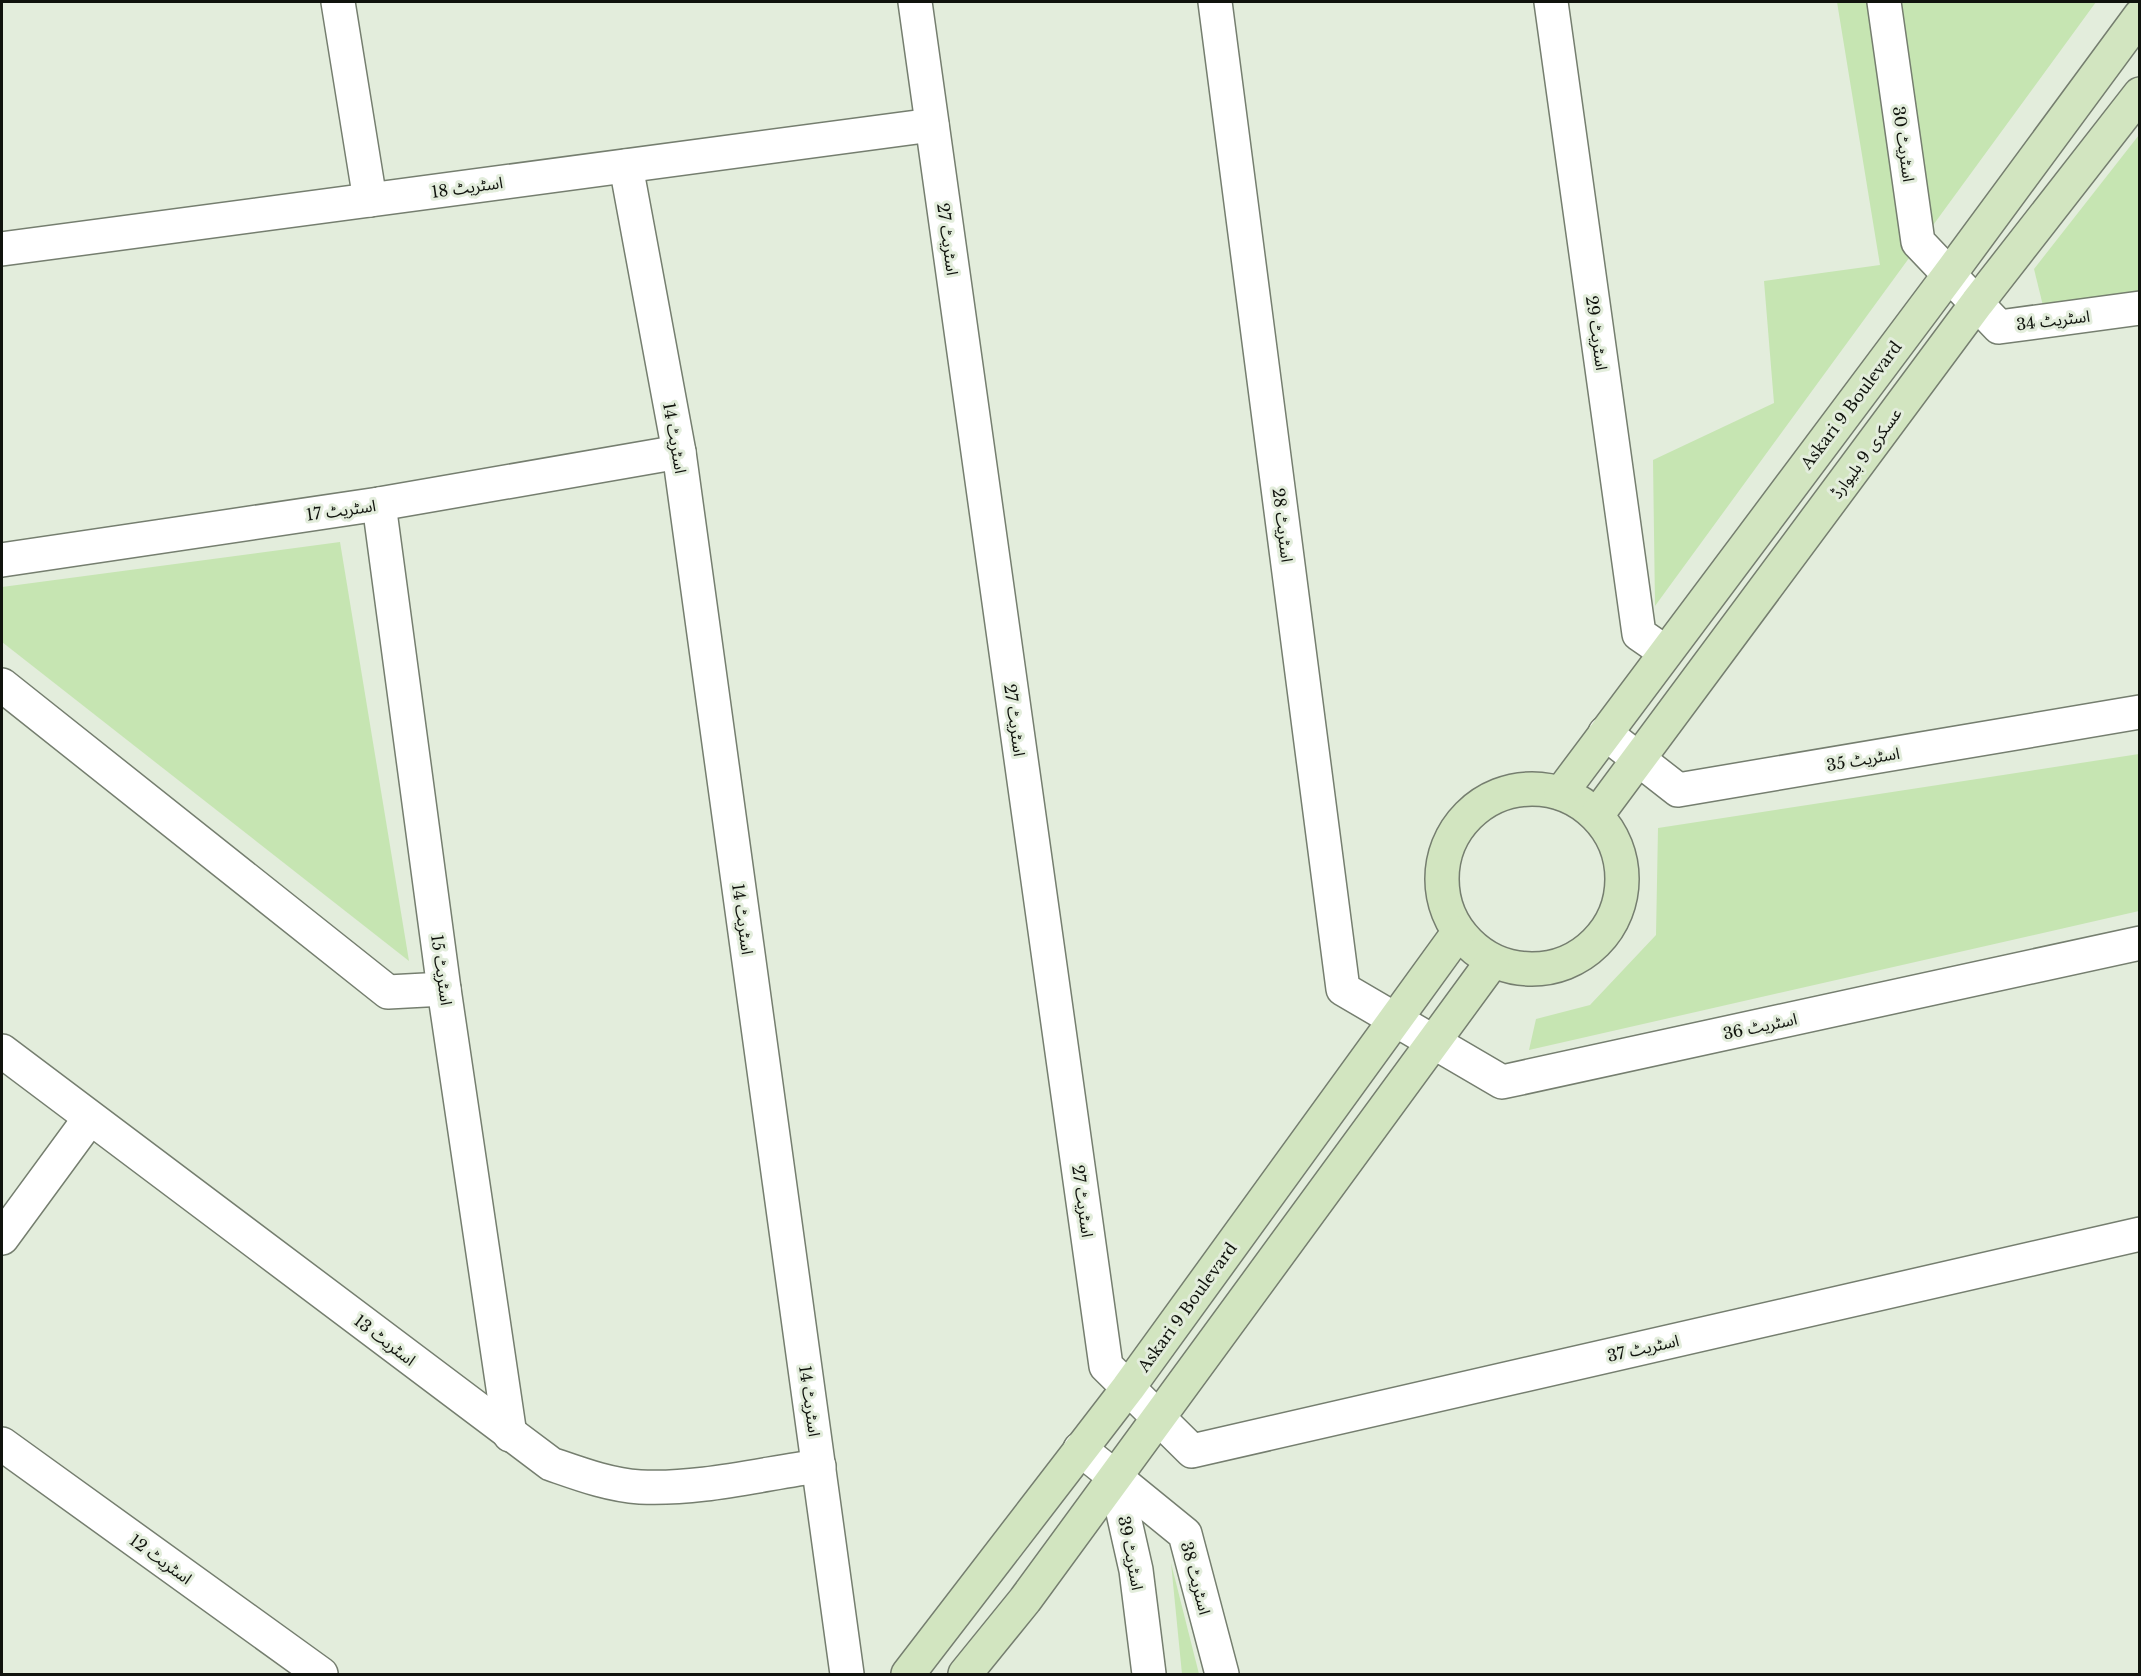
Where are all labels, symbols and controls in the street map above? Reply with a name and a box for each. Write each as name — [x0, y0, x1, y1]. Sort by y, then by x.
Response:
street label: اسٹریٹ 30 — [1889, 105, 1919, 183]
street label: اسٹریٹ 18 — [430, 172, 504, 202]
street label: اسٹریٹ 27 — [933, 201, 963, 277]
street label: اسٹریٹ 29 — [1582, 294, 1612, 372]
street label: اسٹریٹ 34 — [2015, 306, 2091, 334]
street label: Askari 9 Boulevard — [1796, 337, 1906, 474]
street label: اسٹریٹ 14 — [659, 401, 691, 475]
street label: عسکری 9 بلیوارڈ — [1826, 404, 1906, 502]
street label: اسٹریٹ 28 — [1269, 487, 1297, 563]
street label: اسٹریٹ 17 — [305, 495, 377, 525]
street label: اسٹریٹ 27 — [1000, 682, 1030, 758]
street label: اسٹریٹ 35 — [1825, 743, 1901, 775]
street label: اسٹریٹ 14 — [728, 882, 758, 956]
street label: اسٹریٹ 15 — [427, 933, 457, 1007]
street label: اسٹریٹ 36 — [1721, 1008, 1799, 1044]
street label: اسٹریٹ 27 — [1068, 1163, 1098, 1239]
street label: Askari 9 Boulevard — [1133, 1238, 1241, 1376]
street label: اسٹریٹ 13 — [350, 1310, 420, 1370]
street label: اسٹریٹ 37 — [1605, 1330, 1681, 1366]
street label: اسٹریٹ 14 — [795, 1364, 825, 1438]
street label: اسٹریٹ 39 — [1114, 1514, 1148, 1592]
street label: اسٹریٹ 12 — [126, 1530, 196, 1588]
street label: اسٹریٹ 38 — [1177, 1539, 1215, 1617]

